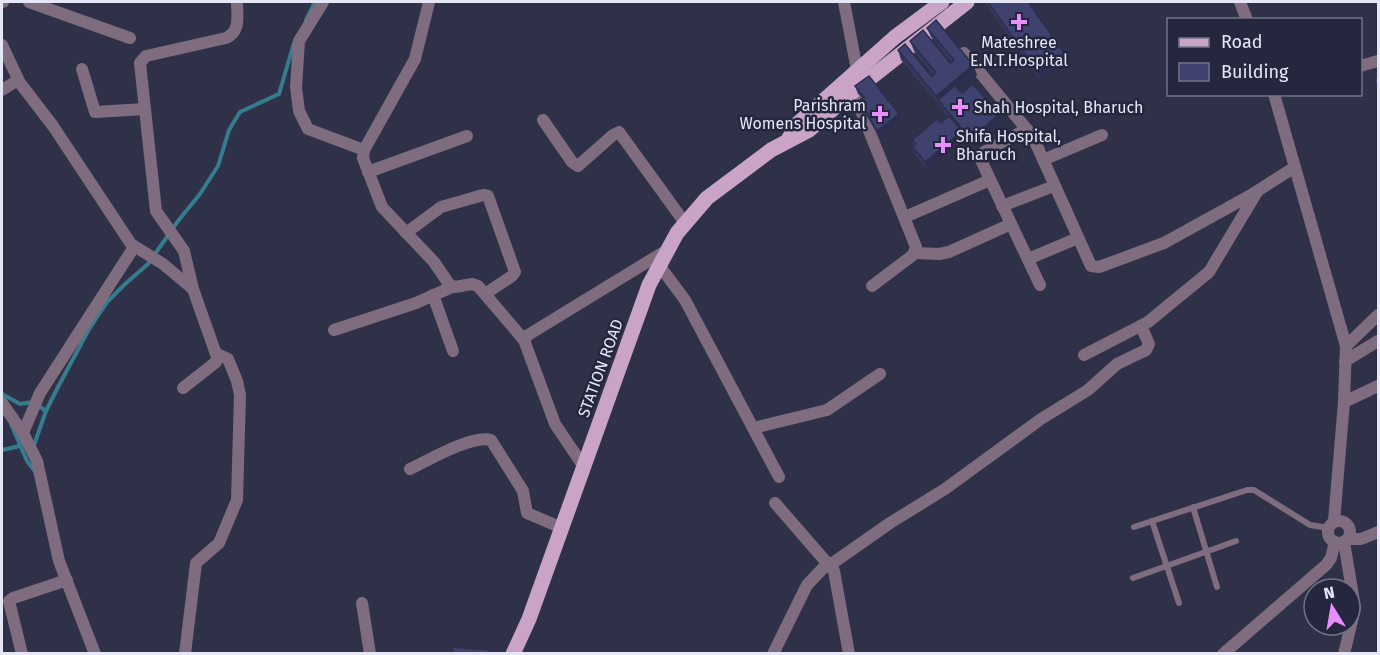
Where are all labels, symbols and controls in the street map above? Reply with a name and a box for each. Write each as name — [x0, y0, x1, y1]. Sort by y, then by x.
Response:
marker: Mateshree E.N.T.Hospital — [1010, 13, 1028, 31]
legend — [1167, 18, 1362, 96]
text: Road — [1221, 31, 1263, 53]
place label: Mateshree E.N.T.Hospital — [970, 33, 1068, 70]
text: Building — [1221, 61, 1289, 83]
place label: Parishram Womens Hospital — [739, 96, 866, 133]
marker: Shah Hospital, Bharuch — [951, 98, 969, 116]
place label: Shah Hospital, Bharuch — [974, 98, 1144, 117]
marker: Parishram Womens Hospital — [871, 105, 889, 123]
place label: Shifa Hospital, Bharuch — [956, 127, 1061, 164]
marker: Shifa Hospital, Bharuch — [934, 136, 952, 154]
street label: STATION ROAD — [574, 316, 627, 420]
north arrow — [1302, 577, 1362, 637]
text: N — [1322, 582, 1336, 603]

